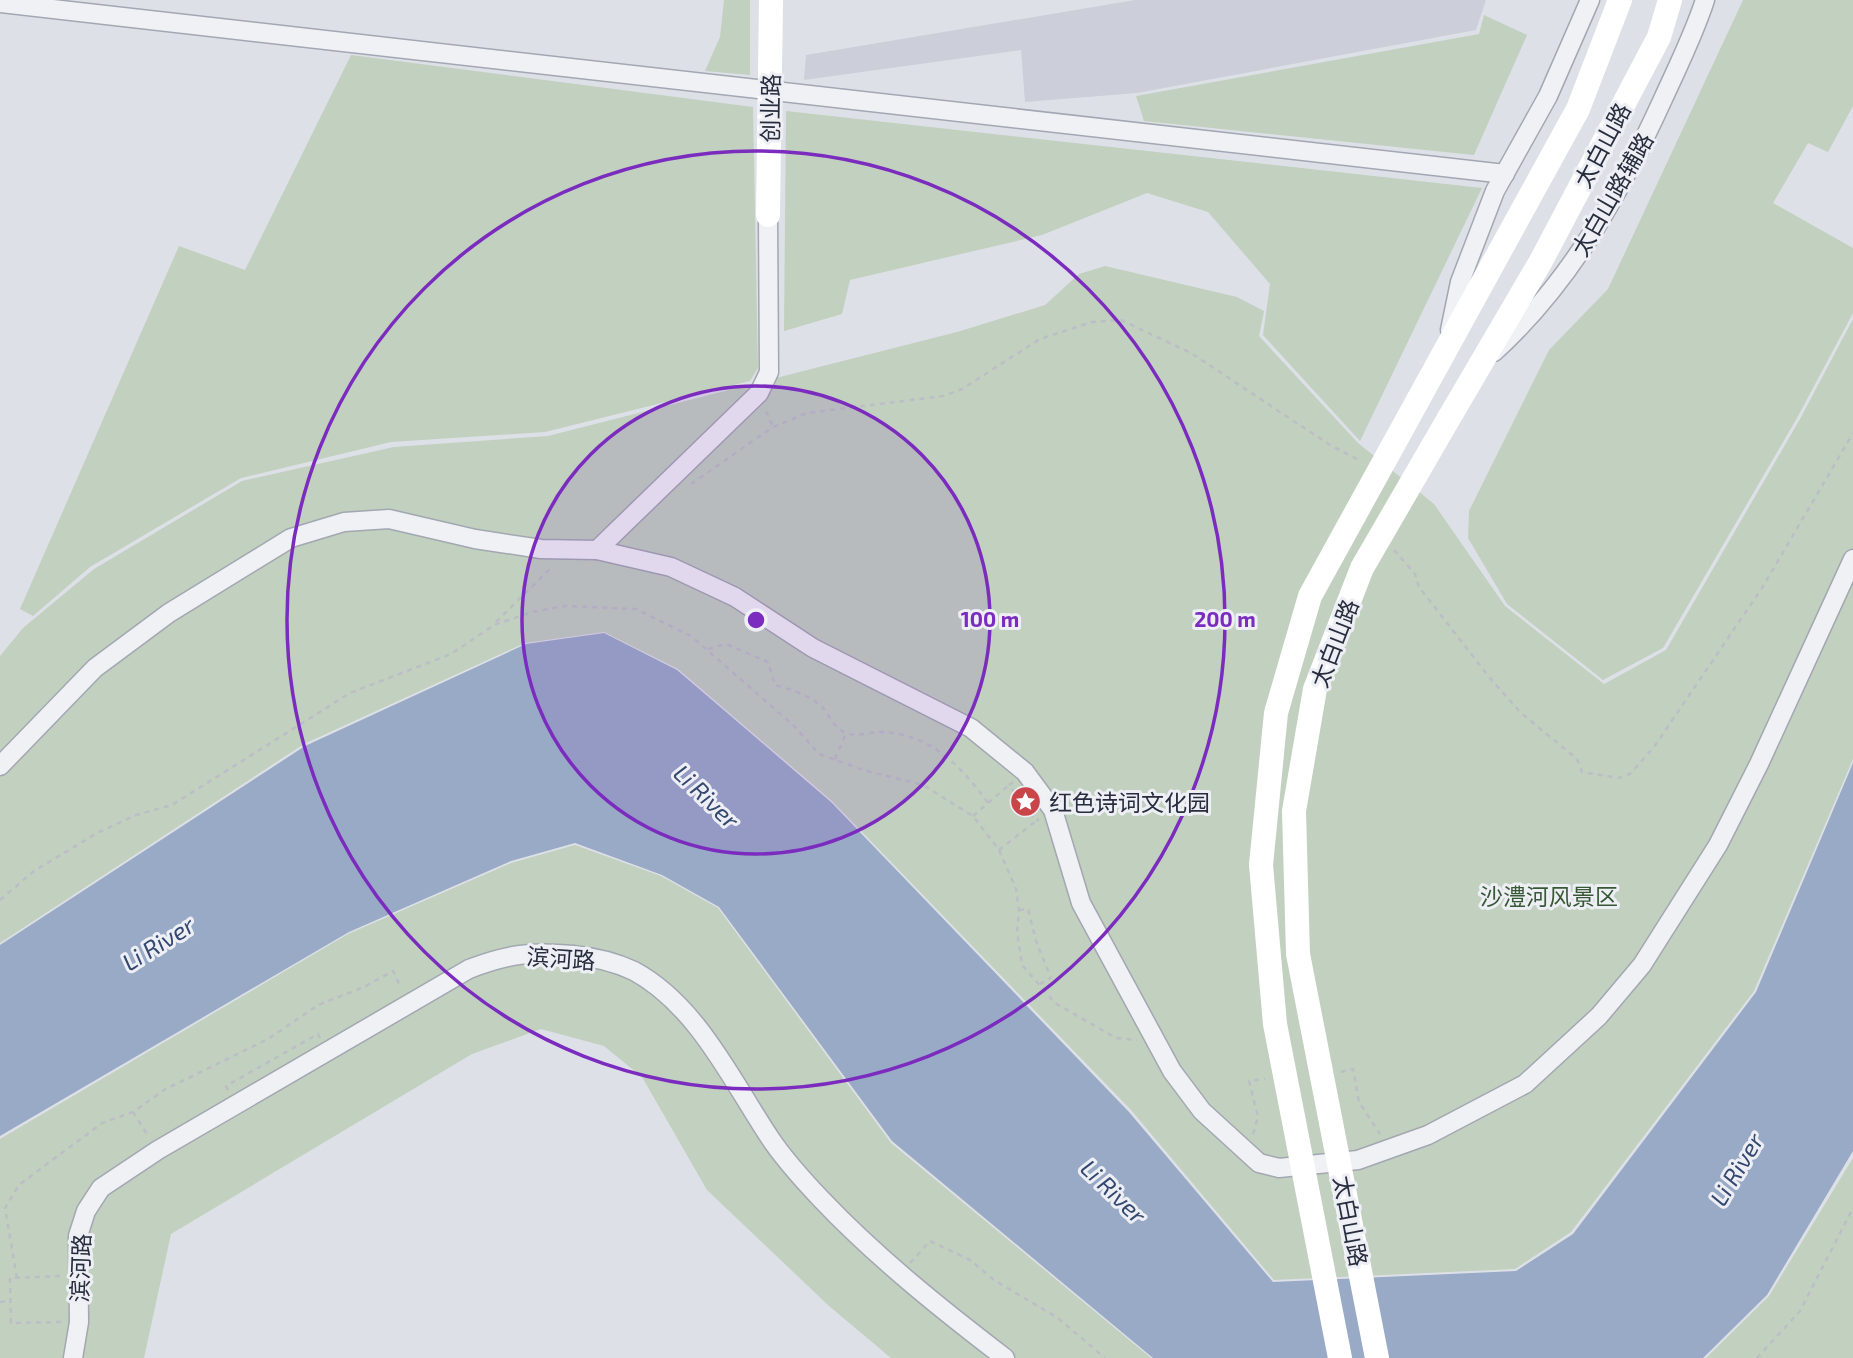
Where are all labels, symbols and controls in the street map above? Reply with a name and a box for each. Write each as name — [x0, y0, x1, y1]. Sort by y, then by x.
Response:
street label: 创业路 — [755, 73, 785, 143]
street label: 太白山路 — [1568, 98, 1636, 192]
street label: 太白山路辅路 — [1565, 127, 1659, 261]
street label: 太白山路 — [1304, 595, 1364, 691]
text: 100 m — [961, 606, 1019, 631]
text: 200 m — [1194, 606, 1256, 631]
centre of rings — [744, 608, 768, 632]
water label: Li River — [668, 758, 746, 834]
place icon: 红色诗词文化园 — [1009, 785, 1043, 819]
place label: 红色诗词文化园 — [1049, 788, 1210, 816]
park label: 沙澧河风景区 — [1480, 882, 1618, 910]
water label: Li River — [117, 909, 200, 976]
street label: 滨河路 — [526, 942, 596, 974]
water label: Li River — [1703, 1127, 1769, 1211]
water label: Li River — [1075, 1153, 1153, 1229]
street label: 太白山路 — [1328, 1173, 1374, 1269]
street label: 滨河路 — [65, 1233, 95, 1303]

